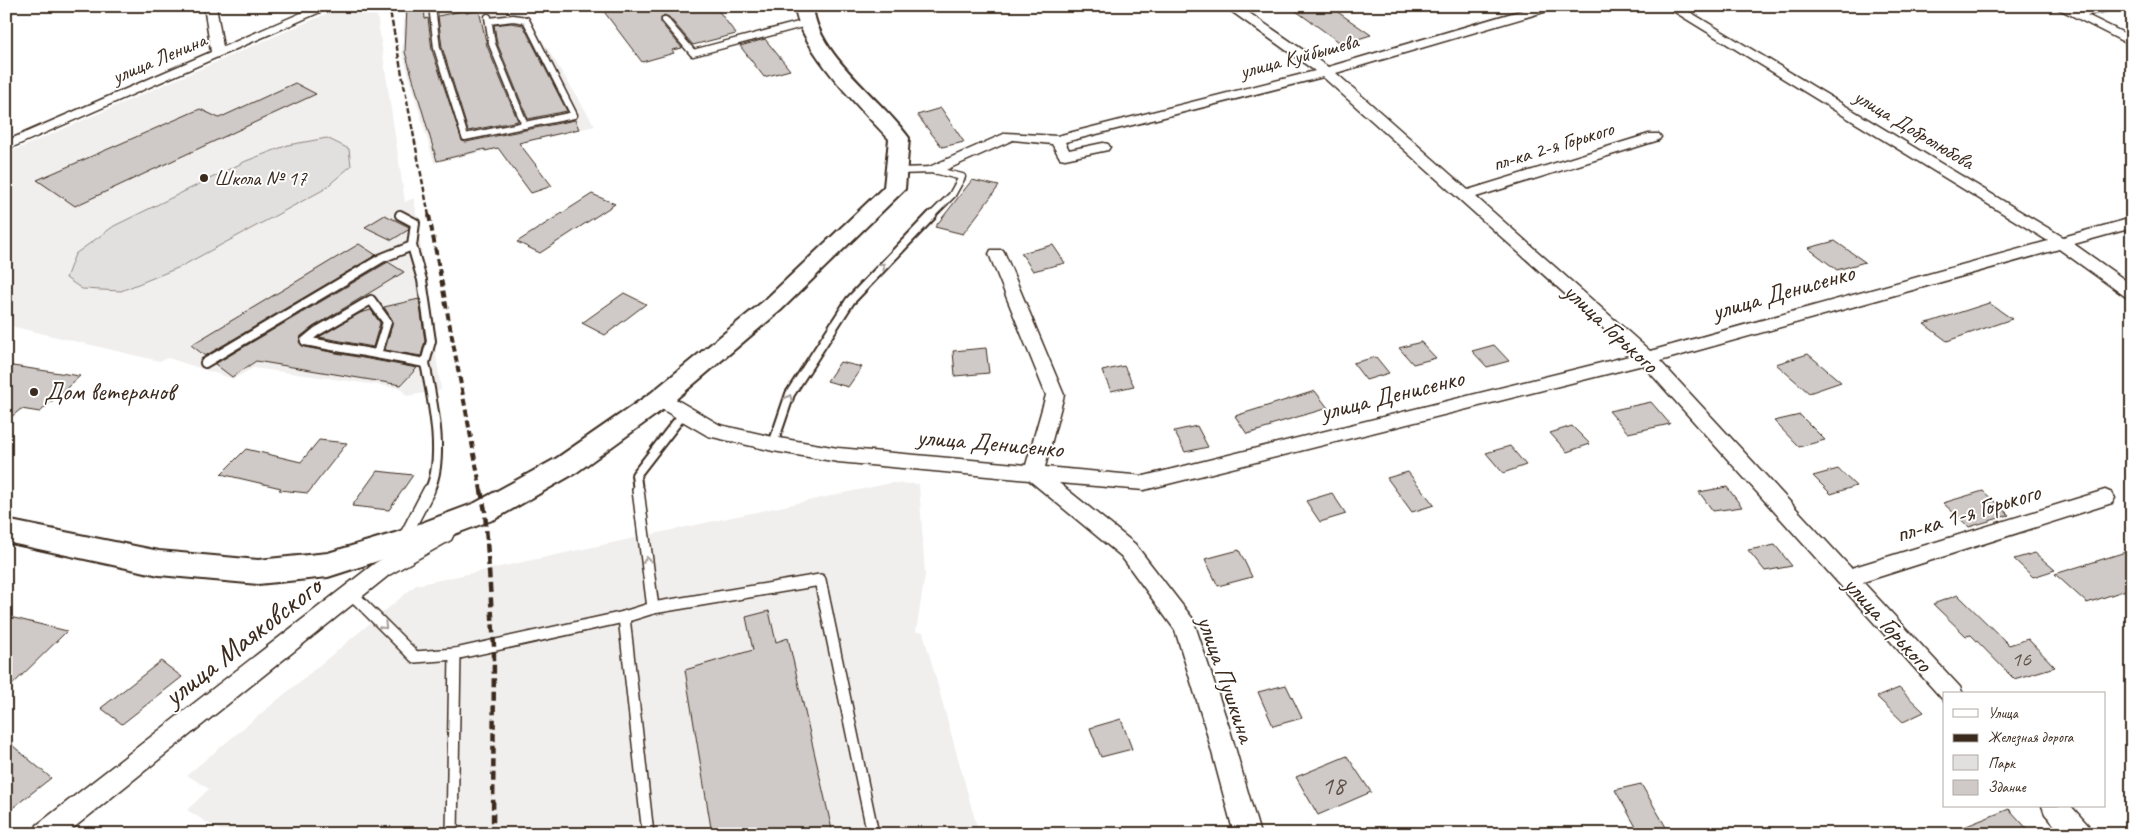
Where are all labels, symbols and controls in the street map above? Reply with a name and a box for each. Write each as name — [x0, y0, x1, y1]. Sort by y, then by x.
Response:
street label: улица Ленина — [106, 26, 212, 90]
street label: улица Куйбышева — [1235, 27, 1363, 85]
street label: улица Добролюбова — [1848, 82, 1980, 176]
street label: пл-ка 2-я Горького — [1489, 115, 1618, 177]
place label: Школа № 17 — [214, 165, 308, 191]
marker: Школа № 17 — [198, 172, 210, 184]
street label: улица Денисенко — [1706, 256, 1859, 328]
one-way arrow — [876, 262, 885, 271]
street label: улица Горького — [1555, 275, 1666, 381]
street label: улица Денисенко — [1315, 361, 1468, 429]
place label: Дом ветеранов — [44, 376, 180, 408]
marker: Дом ветеранов — [28, 386, 40, 398]
one-way arrow — [783, 394, 794, 403]
street label: улица Денисенко — [914, 420, 1066, 465]
street label: пл-ка 1-я Горького — [1892, 476, 2045, 550]
one-way arrow — [642, 556, 653, 564]
street label: улица Маяковского — [154, 565, 331, 716]
street label: улица Горького — [1835, 568, 1940, 680]
street label: улица Пушкина — [1189, 610, 1263, 749]
one-way arrow — [378, 620, 387, 629]
house number: 16 — [2011, 645, 2032, 673]
legend — [1943, 692, 2106, 808]
text: Улица — [1988, 704, 2019, 723]
text: Железная дорога — [1988, 728, 2075, 747]
text: Парк — [1988, 754, 2016, 773]
house number: 18 — [1321, 769, 1347, 802]
text: Здание — [1988, 778, 2027, 797]

